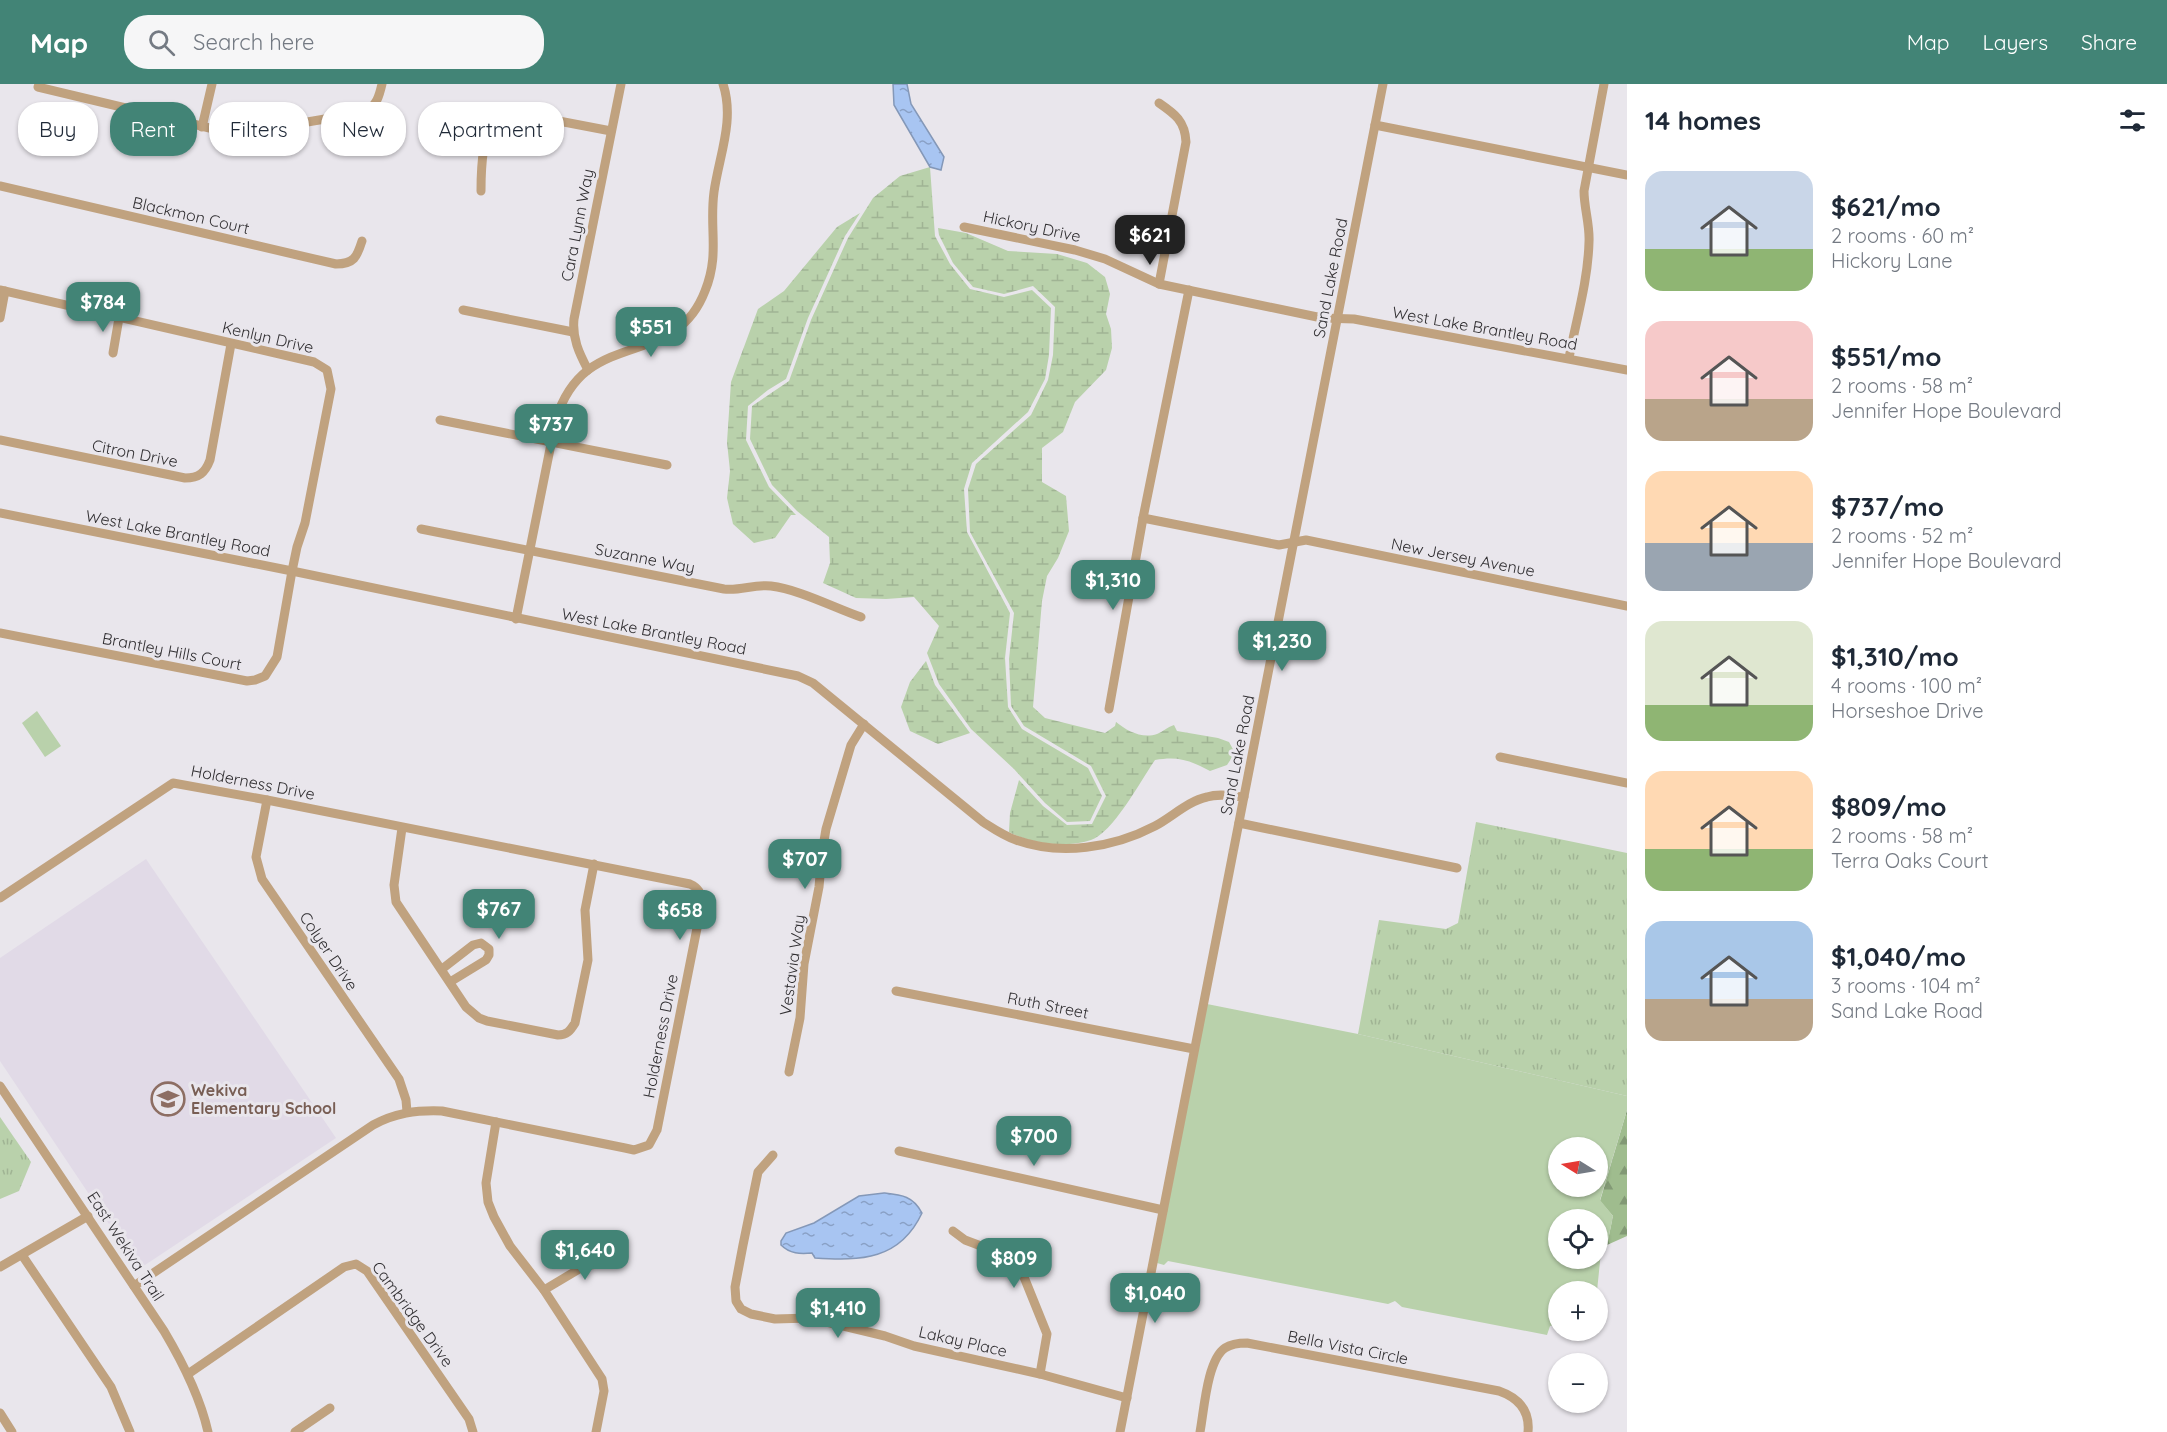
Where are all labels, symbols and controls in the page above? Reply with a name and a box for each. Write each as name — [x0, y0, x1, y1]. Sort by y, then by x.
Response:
search box — [124, 15, 544, 69]
text: Map — [30, 25, 88, 60]
icon: search — [145, 26, 178, 59]
text: Search here — [193, 28, 315, 56]
text: Map — [1907, 29, 1950, 55]
text: Layers — [1983, 29, 2048, 55]
text: Share — [2081, 29, 2137, 55]
chip: Buy — [18, 102, 98, 156]
chip: Rent — [110, 102, 197, 156]
chip: Filters — [209, 102, 309, 156]
chip: New — [321, 102, 406, 156]
chip: Apartment — [418, 102, 564, 156]
text: 14 homes — [1645, 104, 1761, 137]
icon: filters — [2116, 104, 2149, 137]
street label: Cara Lynn Way — [556, 167, 598, 283]
text: $621/mo — [1831, 190, 1941, 223]
street label: Blackmon Court — [131, 192, 251, 238]
icon: home — [1693, 195, 1765, 267]
street label: Hickory Drive — [981, 206, 1083, 246]
pin: $621 — [1114, 215, 1186, 266]
street label: Sand Lake Road — [1309, 216, 1351, 340]
text: $621 — [1129, 222, 1171, 247]
text: 2 rooms · 60 m² — [1831, 223, 1974, 248]
text: Hickory Lane — [1831, 248, 1953, 273]
pin: $784 — [67, 282, 139, 333]
text: $784 — [80, 289, 126, 314]
street label: West Lake Brantley Road — [1391, 302, 1579, 354]
pin: $551 — [615, 307, 687, 358]
text: $551 — [630, 314, 672, 339]
street label: Kenlyn Drive — [220, 317, 316, 357]
text: $551/mo — [1831, 340, 1942, 373]
icon: home — [1693, 345, 1765, 417]
text: 2 rooms · 58 m² — [1831, 373, 1973, 398]
text: Jennifer Hope Boulevard — [1831, 398, 2062, 423]
pin: $737 — [515, 404, 587, 455]
text: $737 — [529, 411, 573, 436]
street label: Citron Drive — [90, 435, 180, 471]
text: $737/mo — [1831, 490, 1944, 523]
icon: home — [1693, 495, 1765, 567]
street label: West Lake Brantley Road — [84, 505, 272, 561]
text: 2 rooms · 52 m² — [1831, 523, 1973, 548]
street label: New Jersey Avenue — [1389, 533, 1537, 581]
street label: Suzanne Way — [593, 539, 697, 577]
text: Jennifer Hope Boulevard — [1831, 548, 2062, 573]
pin: $1,310 — [1064, 560, 1162, 611]
text: $1,310 — [1085, 567, 1141, 592]
street label: West Lake Brantley Road — [560, 603, 748, 659]
pin: $1,230 — [1233, 621, 1331, 672]
street label: Brantley Hills Court — [101, 628, 243, 674]
text: $1,230 — [1252, 628, 1312, 653]
text: $1,310/mo — [1831, 640, 1959, 673]
icon: home — [1693, 645, 1765, 717]
text: 4 rooms · 100 m² — [1831, 673, 1982, 698]
street label: Sand Lake Road — [1216, 693, 1258, 817]
text: Horseshoe Drive — [1831, 698, 1984, 723]
street label: Holderness Drive — [189, 760, 317, 804]
text: $809/mo — [1831, 790, 1946, 823]
icon: home — [1693, 795, 1765, 867]
text: 2 rooms · 58 m² — [1831, 823, 1973, 848]
pin: $707 — [769, 839, 841, 890]
text: $707 — [782, 846, 828, 871]
text: Terra Oaks Court — [1831, 848, 1989, 873]
pin: $767 — [463, 889, 535, 940]
pin: $658 — [644, 890, 716, 941]
text: $767 — [477, 896, 521, 921]
text: $658 — [657, 897, 703, 922]
street label: Colyer Drive — [295, 908, 363, 994]
street label: Vestavia Way — [775, 913, 809, 1017]
text: $1,040/mo — [1831, 940, 1966, 973]
icon: home — [1693, 945, 1765, 1017]
street label: Holderness Drive — [638, 972, 682, 1100]
text: 3 rooms · 104 m² — [1831, 973, 1981, 998]
street label: Ruth Street — [1006, 987, 1090, 1023]
text: Sand Lake Road — [1831, 998, 1983, 1023]
place label: Wekiva Elementary School — [191, 1080, 336, 1118]
school or university icon: Wekiva Elementary School — [150, 1081, 186, 1117]
pin: $700 — [998, 1116, 1070, 1167]
text: $700 — [1010, 1123, 1058, 1148]
north arrow — [1548, 1137, 1608, 1197]
map controls — [1548, 1137, 1608, 1413]
street label: East Wekiva Trail — [83, 1188, 169, 1304]
button: locate — [1548, 1209, 1608, 1269]
pin: $1,640 — [536, 1230, 634, 1281]
text: $1,640 — [555, 1237, 615, 1262]
pin: $809 — [978, 1238, 1050, 1289]
text: $809 — [991, 1245, 1037, 1270]
street label: Cambridge Drive — [368, 1257, 458, 1371]
pin: $1,040 — [1106, 1273, 1204, 1324]
text: $1,040 — [1124, 1280, 1186, 1305]
button: + — [1548, 1281, 1608, 1341]
pin: $1,410 — [789, 1288, 887, 1339]
text: $1,410 — [810, 1295, 866, 1320]
street label: Lakay Place — [917, 1321, 1009, 1361]
street label: Bella Vista Circle — [1286, 1326, 1410, 1368]
button: − — [1548, 1353, 1608, 1413]

